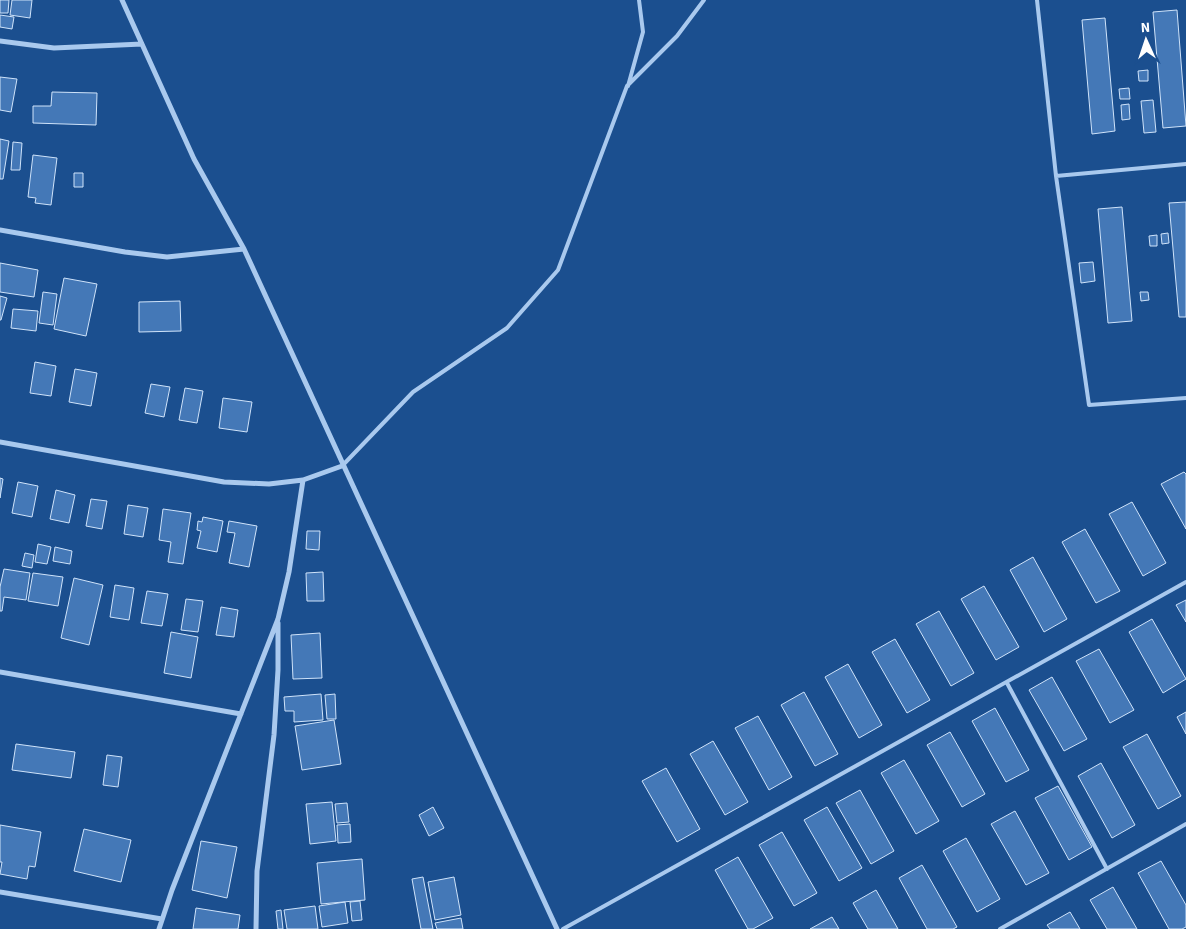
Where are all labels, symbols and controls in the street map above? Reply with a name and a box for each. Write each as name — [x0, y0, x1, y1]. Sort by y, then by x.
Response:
north arrow — [1121, 15, 1171, 65]
text: N — [1140, 18, 1151, 38]

